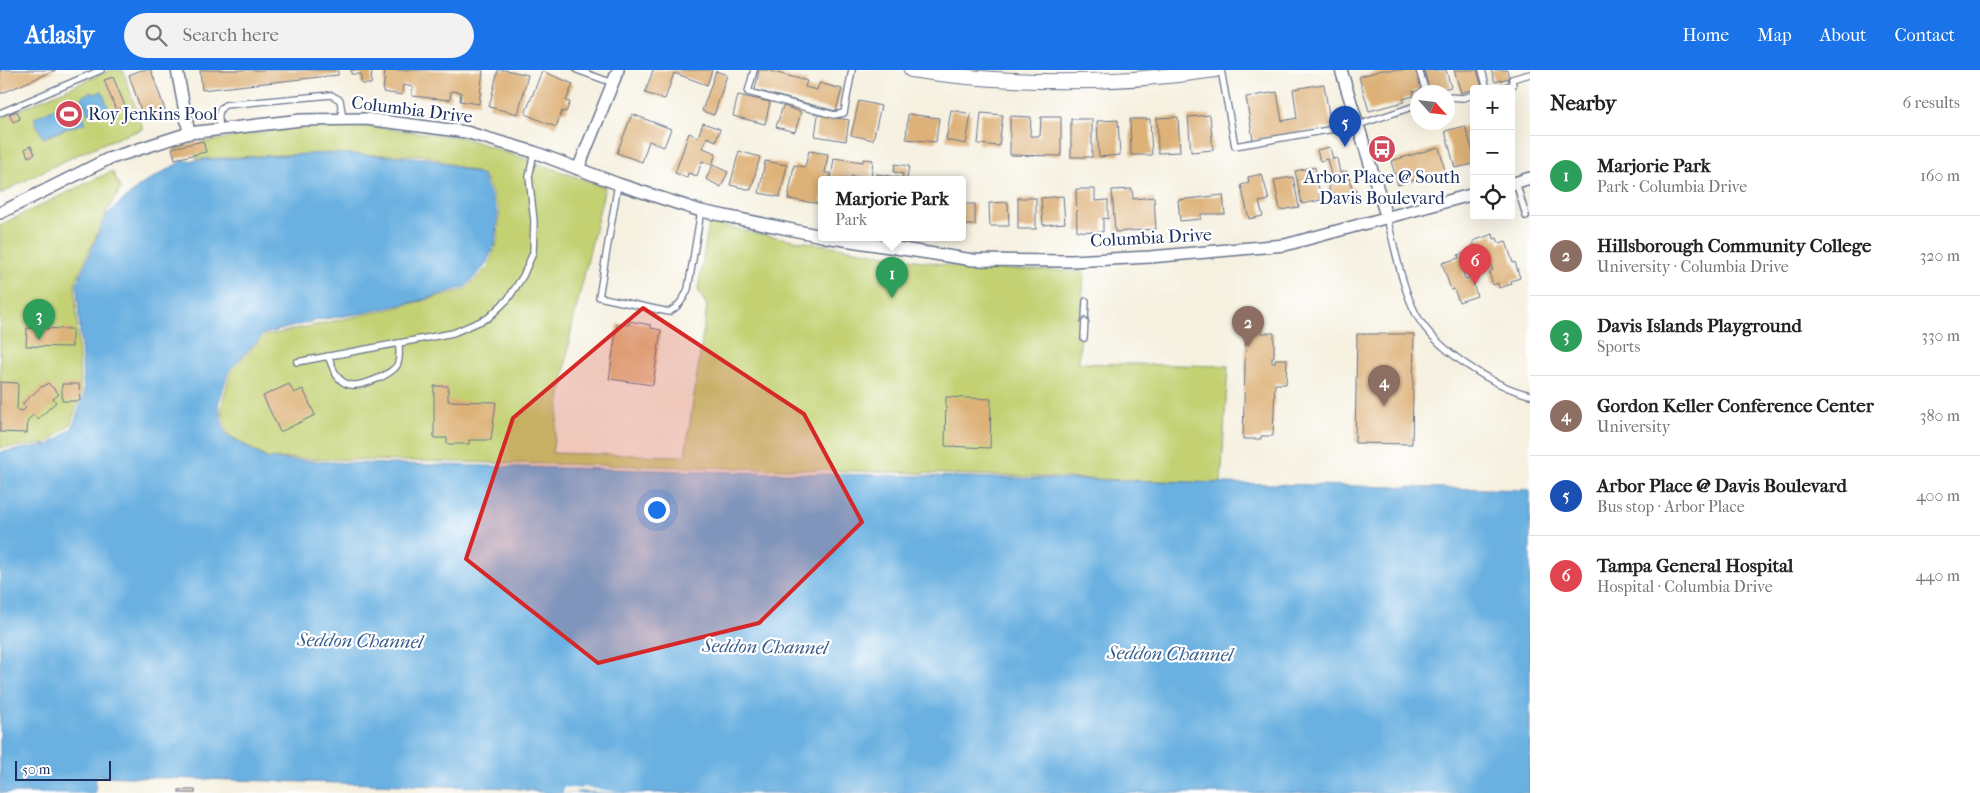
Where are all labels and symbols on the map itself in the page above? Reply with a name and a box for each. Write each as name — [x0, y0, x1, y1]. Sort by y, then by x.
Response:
north arrow — [1410, 85, 1455, 130]
street label: Columbia Drive — [350, 92, 474, 128]
sports icon: Roy Jenkins Pool — [54, 99, 84, 129]
place label: Roy Jenkins Pool — [88, 104, 218, 125]
pin: 5 — [1329, 106, 1361, 147]
bus stop icon: Arbor Place @ South Davis Boulevard — [1367, 134, 1397, 164]
place label: Arbor Place @ South Davis Boulevard — [1303, 167, 1460, 209]
street label: Columbia Drive — [1090, 224, 1212, 252]
pin: 6 — [1459, 244, 1491, 285]
pin: 1 — [876, 257, 908, 298]
pin: 3 — [23, 299, 55, 340]
pin: 2 — [1232, 306, 1264, 347]
one-way arrow — [1080, 315, 1090, 323]
pin: 4 — [1368, 365, 1400, 406]
your location — [644, 497, 670, 523]
water label: Seddon Channel — [296, 629, 425, 653]
water label: Seddon Channel — [701, 635, 830, 659]
water label: Seddon Channel — [1106, 642, 1235, 666]
scale bar — [15, 758, 111, 781]

